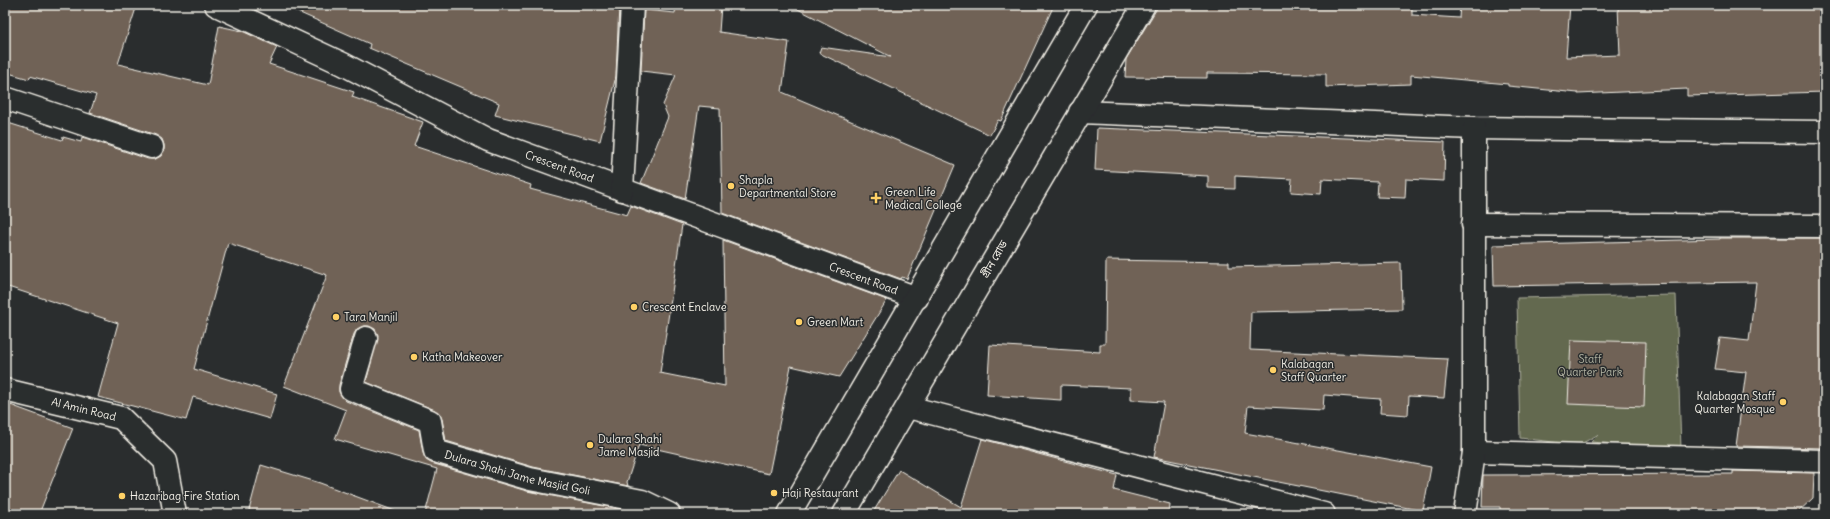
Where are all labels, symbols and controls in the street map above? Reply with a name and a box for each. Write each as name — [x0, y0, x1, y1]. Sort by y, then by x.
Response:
street label: Crescent Road — [523, 147, 596, 186]
place label: Shapla Departmental Store — [739, 173, 836, 200]
marker: Shapla Departmental Store — [726, 181, 736, 191]
place label: Green Life Medical College — [885, 185, 962, 212]
marker: Green Life Medical College — [870, 192, 882, 204]
street label: গ্রীন রোড — [978, 238, 1010, 280]
street label: Crescent Road — [827, 259, 900, 298]
place label: Crescent Enclave — [642, 300, 727, 314]
marker: Crescent Enclave — [629, 302, 639, 312]
place label: Tara Manjil — [344, 310, 397, 324]
marker: Tara Manjil — [331, 312, 341, 322]
place label: Green Mart — [807, 315, 864, 329]
marker: Green Mart — [794, 317, 804, 327]
place label: Katha Makeover — [422, 350, 503, 364]
marker: Katha Makeover — [409, 352, 419, 362]
park label: Staff Quarter Park — [1558, 352, 1623, 379]
place label: Kalabagan Staff Quarter — [1281, 357, 1347, 384]
marker: Kalabagan Staff Quarter — [1268, 365, 1278, 375]
place label: Kalabagan Staff Quarter Mosque — [1695, 389, 1775, 416]
street label: Al Amin Road — [50, 394, 118, 424]
marker: Kalabagan Staff Quarter Mosque — [1778, 397, 1788, 407]
place label: Dulara Shahi Jame Masjid — [598, 432, 662, 459]
marker: Dulara Shahi Jame Masjid — [585, 440, 595, 450]
street label: Dulara Shahi Jame Masjid Goli — [443, 447, 591, 498]
place label: Haji Restaurant — [782, 486, 859, 500]
marker: Haji Restaurant — [769, 488, 779, 498]
place label: Hazaribag Fire Station — [130, 489, 240, 503]
marker: Hazaribag Fire Station — [117, 491, 127, 501]

